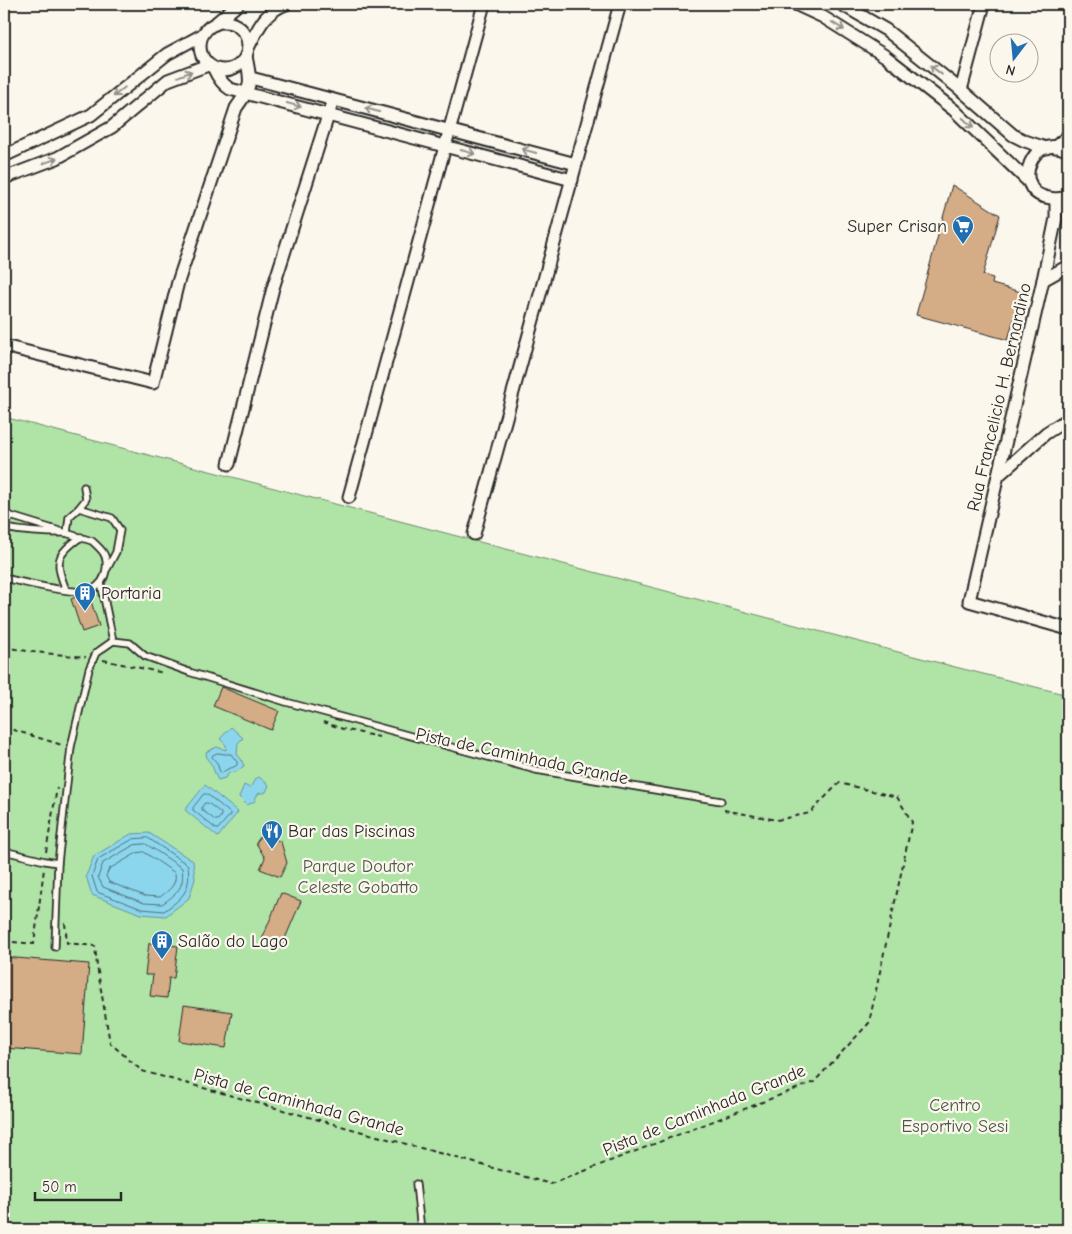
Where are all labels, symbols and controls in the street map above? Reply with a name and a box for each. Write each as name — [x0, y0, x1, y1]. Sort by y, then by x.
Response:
one-way arrow — [830, 22, 844, 32]
north arrow — [990, 32, 1040, 82]
text: N — [1004, 61, 1017, 79]
one-way arrow — [930, 64, 943, 75]
one-way arrow — [177, 69, 192, 78]
one-way arrow — [112, 87, 126, 97]
one-way arrow — [286, 101, 302, 111]
one-way arrow — [364, 105, 380, 114]
one-way arrow — [961, 117, 974, 129]
one-way arrow — [521, 146, 537, 156]
one-way arrow — [460, 148, 476, 157]
one-way arrow — [41, 156, 57, 165]
supermarket icon: Super Crisan — [951, 214, 975, 245]
place label: Super Crisan — [847, 216, 947, 237]
street label: Rua Francelicio H. Bernardino — [963, 281, 1036, 513]
building icon: Portaria — [73, 581, 97, 612]
place label: Portaria — [101, 583, 161, 604]
street label: Pista de Caminhada Grande — [414, 724, 630, 789]
restaurant icon: Bar das Piscinas — [260, 819, 284, 850]
place label: Bar das Piscinas — [288, 821, 415, 842]
park label: Parque Doutor Celeste Gobatto — [298, 856, 418, 898]
building icon: Salão do Lago — [150, 929, 174, 960]
place label: Salão do Lago — [178, 931, 288, 952]
street label: Pista de Caminhada Grande — [600, 1060, 809, 1161]
street label: Pista de Caminhada Grande — [192, 1064, 406, 1141]
park label: Centro Esportivo Sesi — [901, 1095, 1009, 1137]
scale bar — [35, 1169, 121, 1201]
text: 50 m — [42, 1178, 77, 1196]

